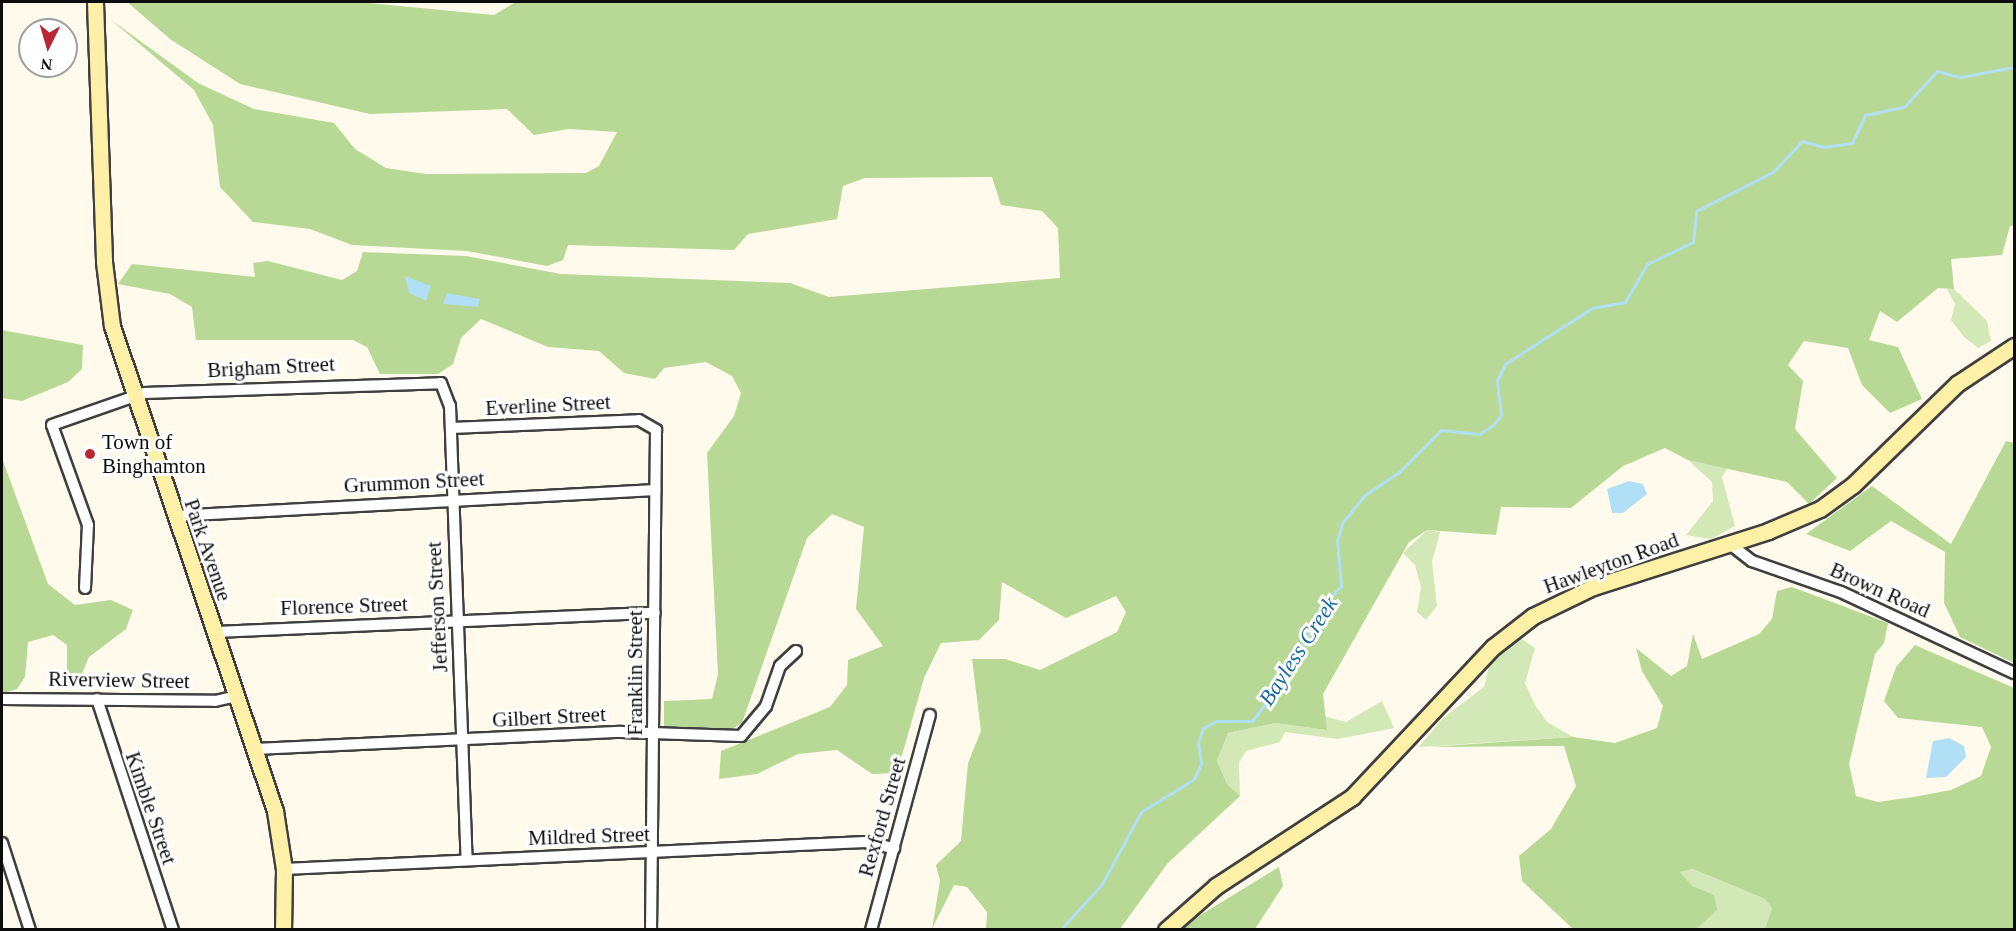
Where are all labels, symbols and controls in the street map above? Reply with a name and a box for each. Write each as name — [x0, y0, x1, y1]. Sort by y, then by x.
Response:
north arrow — [18, 18, 78, 78]
text: N — [40, 55, 53, 73]
street label: Brigham Street — [207, 351, 335, 383]
street label: Everline Street — [485, 389, 611, 421]
place label: Town of Binghamton — [102, 429, 206, 479]
marker: Town of Binghamton — [83, 447, 97, 461]
street label: Grummon Street — [343, 466, 485, 498]
street label: Park Avenue — [179, 495, 237, 605]
street label: Hawleyton Road — [1540, 527, 1682, 599]
street label: Jefferson Street — [421, 541, 453, 673]
street label: Brown Road — [1826, 557, 1934, 623]
street label: Florence Street — [280, 591, 408, 621]
water label: Bayless Creek — [1253, 592, 1343, 710]
street label: Franklin Street — [622, 610, 648, 736]
street label: Riverview Street — [48, 666, 190, 694]
street label: Gilbert Street — [492, 701, 606, 733]
street label: Kimble Street — [120, 748, 182, 868]
street label: Rexford Street — [853, 754, 911, 880]
street label: Mildred Street — [528, 821, 650, 851]

